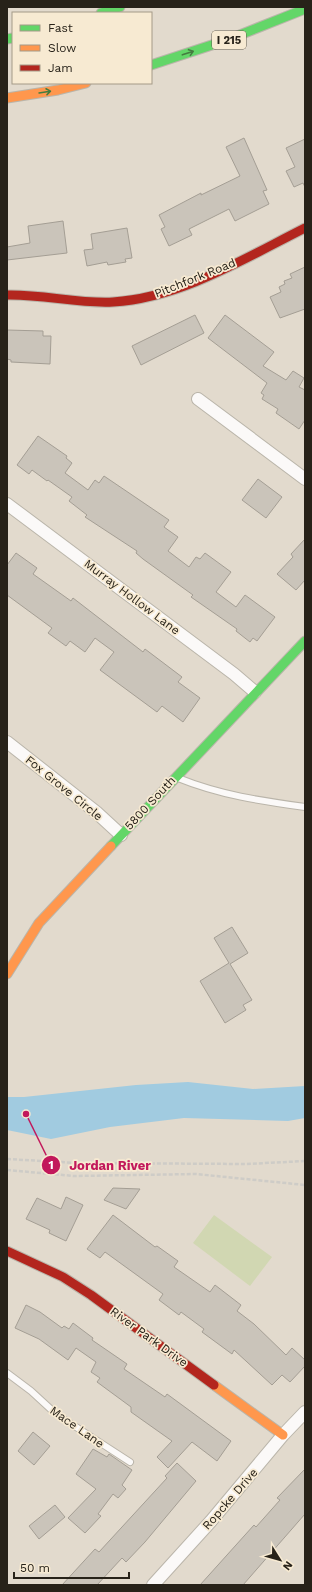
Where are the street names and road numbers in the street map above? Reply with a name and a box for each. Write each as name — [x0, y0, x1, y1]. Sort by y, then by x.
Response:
road number: I 215 — [212, 31, 246, 49]
street label: Pitchfork Road — [152, 255, 238, 301]
street label: Murray Hollow Lane — [81, 556, 183, 638]
street label: Fox Grove Circle — [23, 753, 105, 823]
street label: 5800 South — [122, 773, 178, 833]
street label: River Park Drive — [107, 1304, 191, 1370]
street label: Mace Lane — [47, 1403, 107, 1451]
street label: Ropcke Drive — [200, 1465, 260, 1533]

